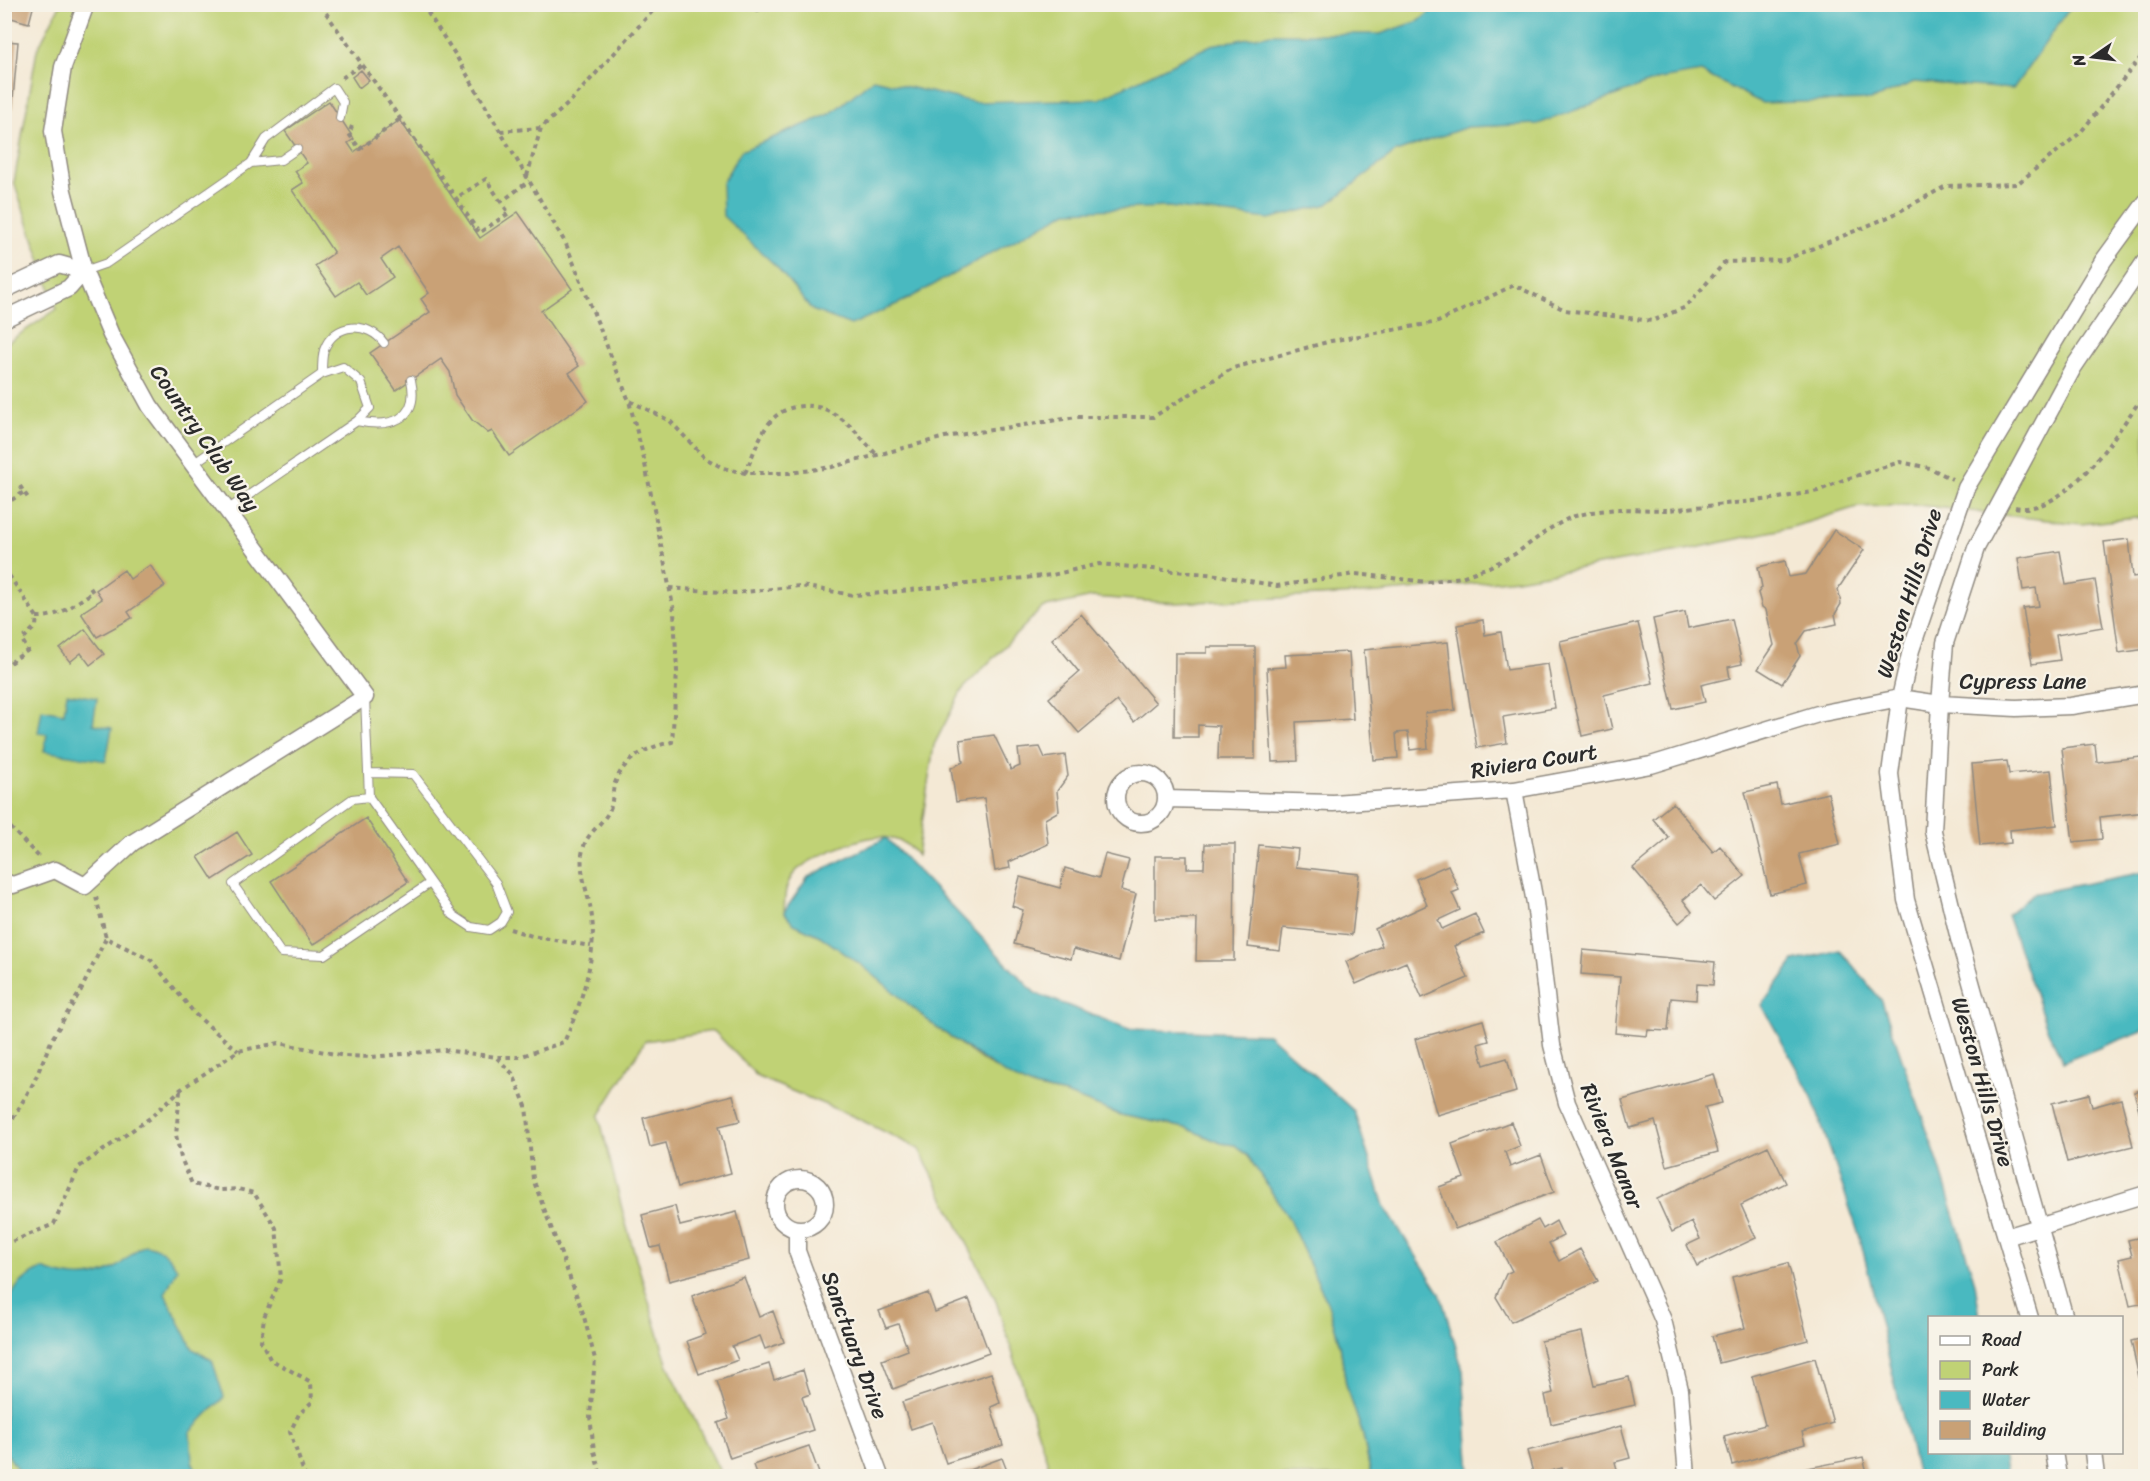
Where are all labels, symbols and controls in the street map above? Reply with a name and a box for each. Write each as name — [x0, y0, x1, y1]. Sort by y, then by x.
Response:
north arrow — [2063, 27, 2123, 87]
text: N — [2063, 51, 2095, 70]
street label: Country Club Way — [139, 356, 271, 521]
street label: Weston Hills Drive — [1865, 503, 1953, 683]
street label: Cypress Lane — [1960, 662, 2087, 701]
street label: Riviera Court — [1468, 732, 1600, 790]
street label: Weston Hills Drive — [1940, 992, 2026, 1172]
street label: Riviera Manor — [1569, 1077, 1656, 1217]
street label: Sanctuary Drive — [810, 1265, 900, 1425]
legend — [1928, 1316, 2123, 1454]
text: Road — [1982, 1324, 2022, 1356]
text: Park — [1982, 1354, 2019, 1386]
text: Water — [1982, 1384, 2031, 1416]
text: Building — [1982, 1414, 2046, 1446]

